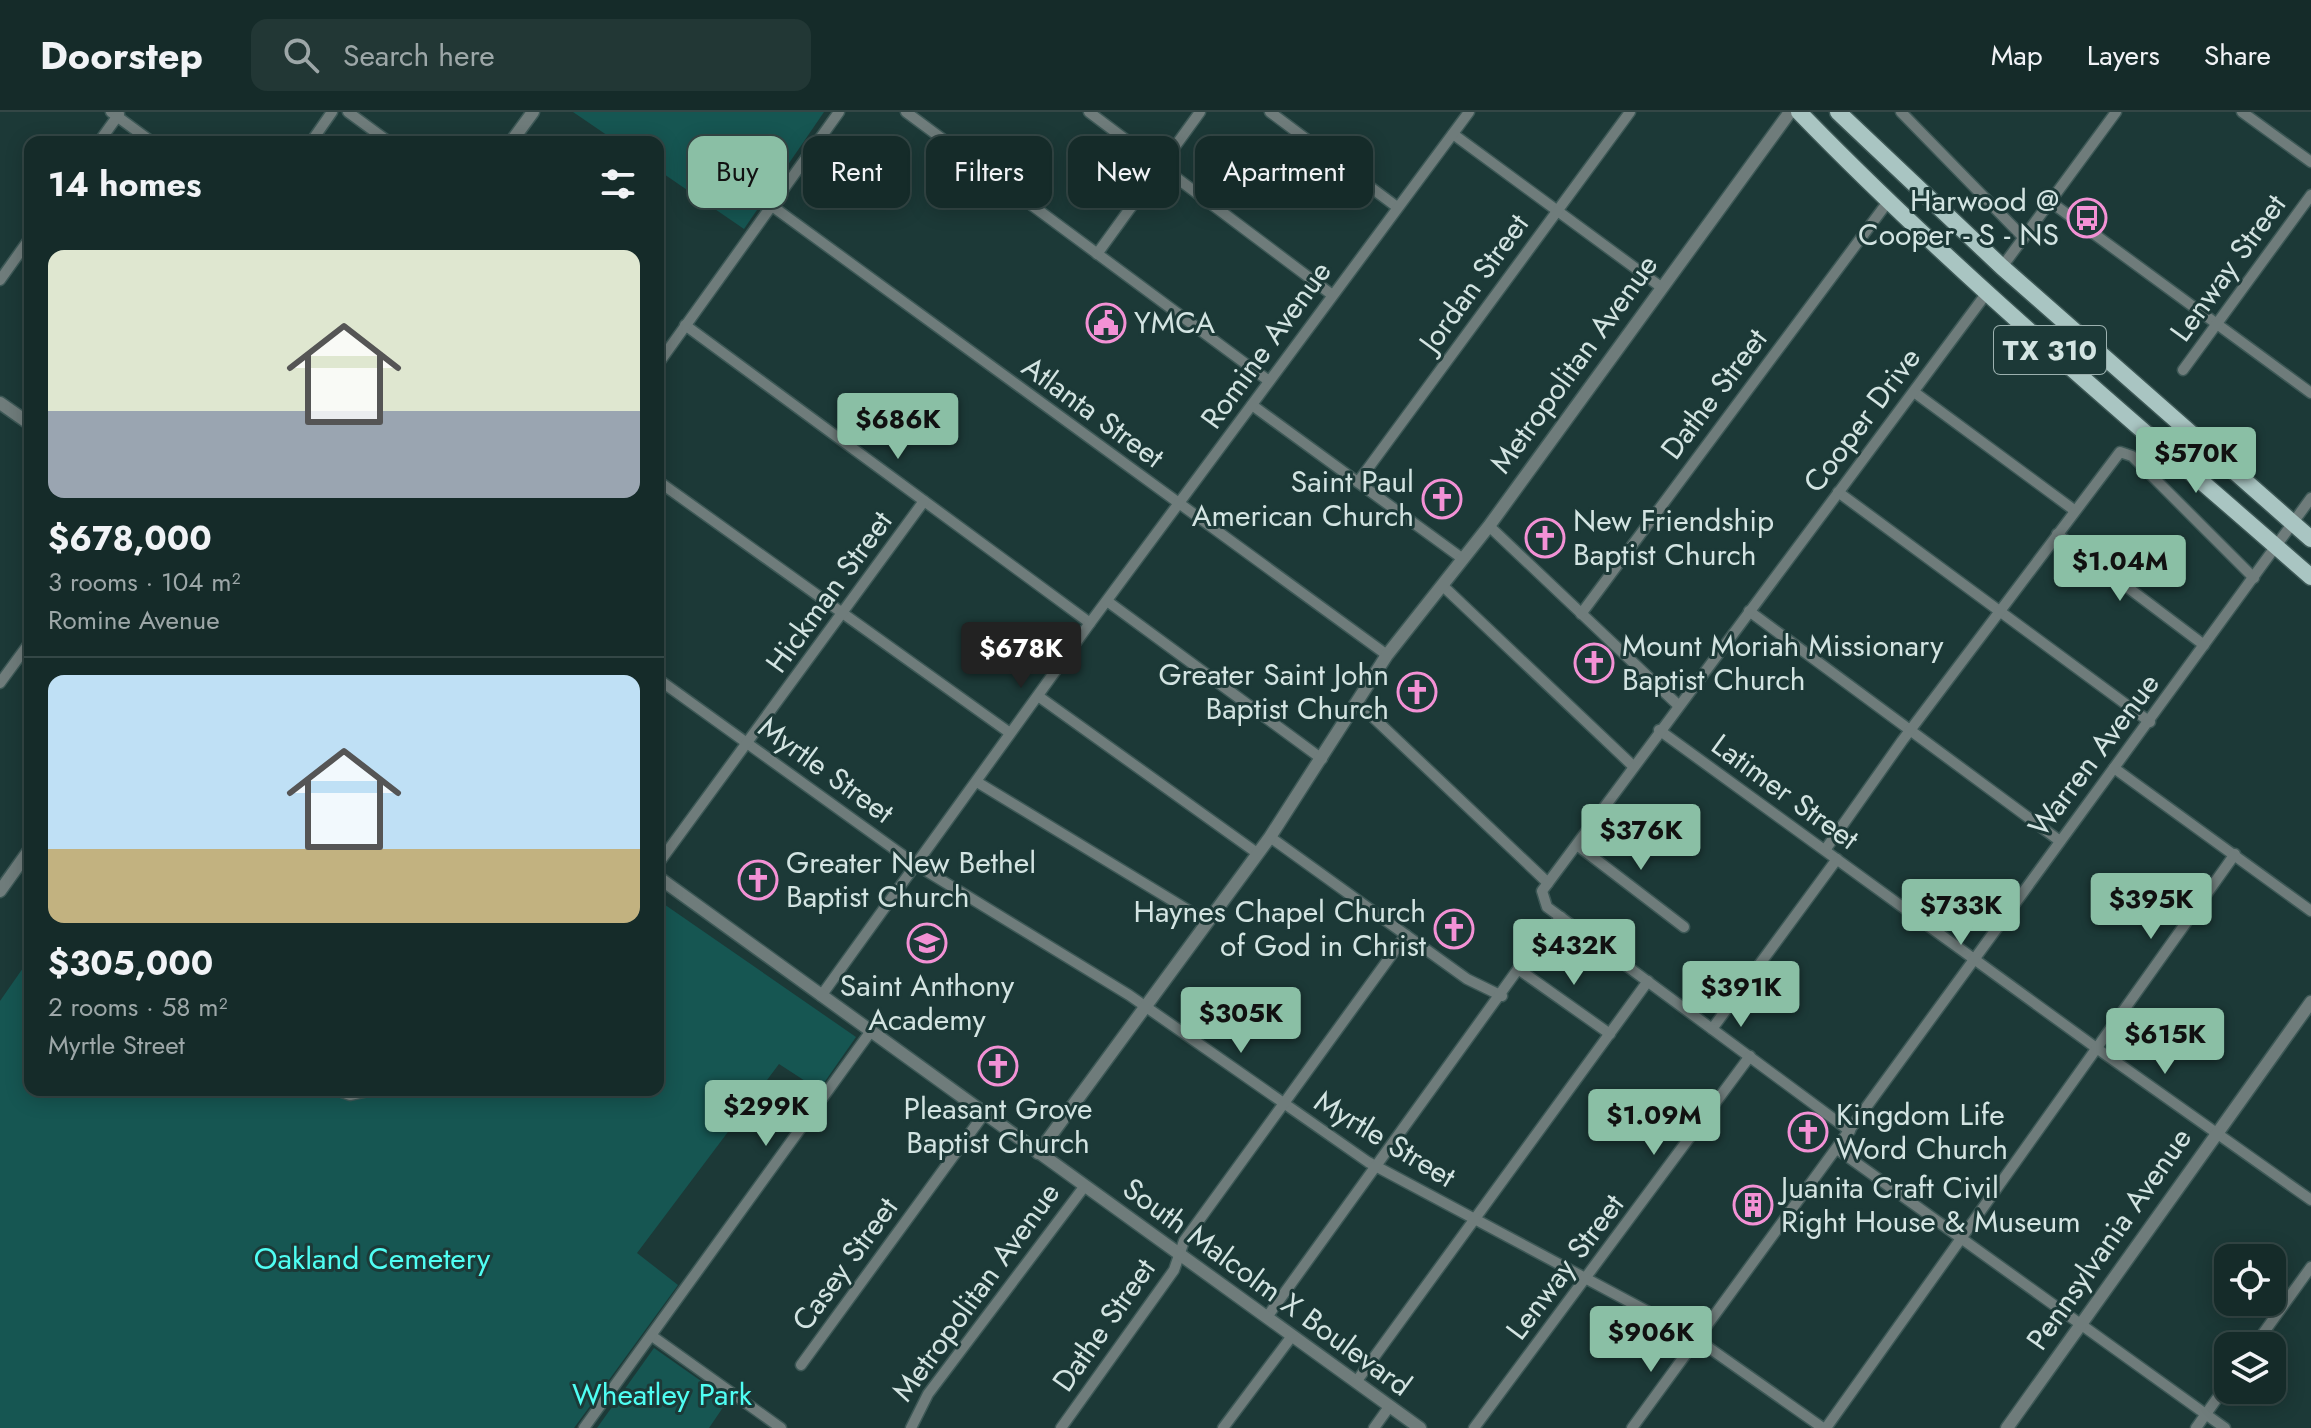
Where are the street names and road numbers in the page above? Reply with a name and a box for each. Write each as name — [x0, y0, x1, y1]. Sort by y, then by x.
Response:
street label: Lenway Street — [2159, 184, 2296, 350]
street label: Jordan Street — [1406, 204, 1539, 364]
street label: Metropolitan Avenue — [1479, 245, 1668, 482]
street label: Romine Avenue — [1190, 252, 1341, 437]
street label: Dathe Street — [1650, 319, 1778, 468]
road number: TX 310 — [1994, 326, 2106, 374]
street label: Cooper Drive — [1793, 338, 1930, 501]
street label: Atlanta Street — [1013, 345, 1174, 478]
street label: Hickman Street — [755, 501, 903, 682]
street label: Warren Avenue — [2018, 664, 2169, 845]
street label: Myrtle Street — [750, 706, 903, 834]
street label: Latimer Street — [1703, 723, 1868, 860]
street label: Myrtle Street — [1307, 1079, 1465, 1198]
street label: Pennsylvania Avenue — [2016, 1119, 2202, 1359]
street label: South Malcolm X Boulevard — [1114, 1167, 1421, 1406]
street label: Metropolitan Avenue — [881, 1173, 1070, 1410]
street label: Lenway Street — [1495, 1184, 1634, 1349]
street label: Casey Street — [781, 1187, 908, 1339]
street label: Dathe Street — [1042, 1249, 1166, 1400]

